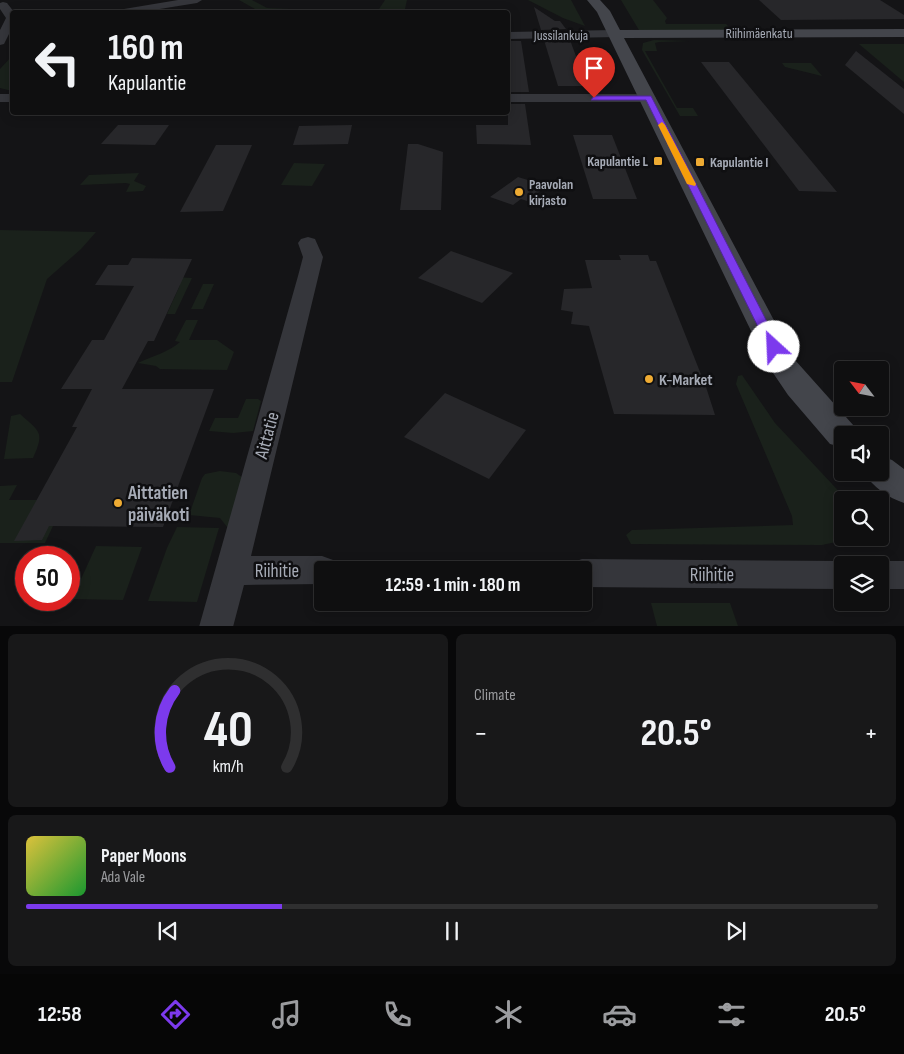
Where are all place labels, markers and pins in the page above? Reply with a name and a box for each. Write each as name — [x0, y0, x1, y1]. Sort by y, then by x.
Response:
pin — [573, 47, 615, 98]
place label: Kapulantie L — [587, 153, 648, 170]
place label: Kapulantie I — [710, 154, 768, 171]
marker: Kapulantie L — [652, 155, 664, 167]
marker: Kapulantie I — [694, 156, 706, 168]
place label: Paavolan kirjasto — [529, 176, 573, 209]
marker: Paavolan kirjasto — [513, 186, 525, 198]
place label: K-Market — [659, 371, 713, 390]
marker: K-Market — [643, 373, 655, 385]
place label: Aittatien päiväkoti — [127, 482, 190, 527]
marker: Aittatien päiväkoti — [112, 497, 124, 509]

